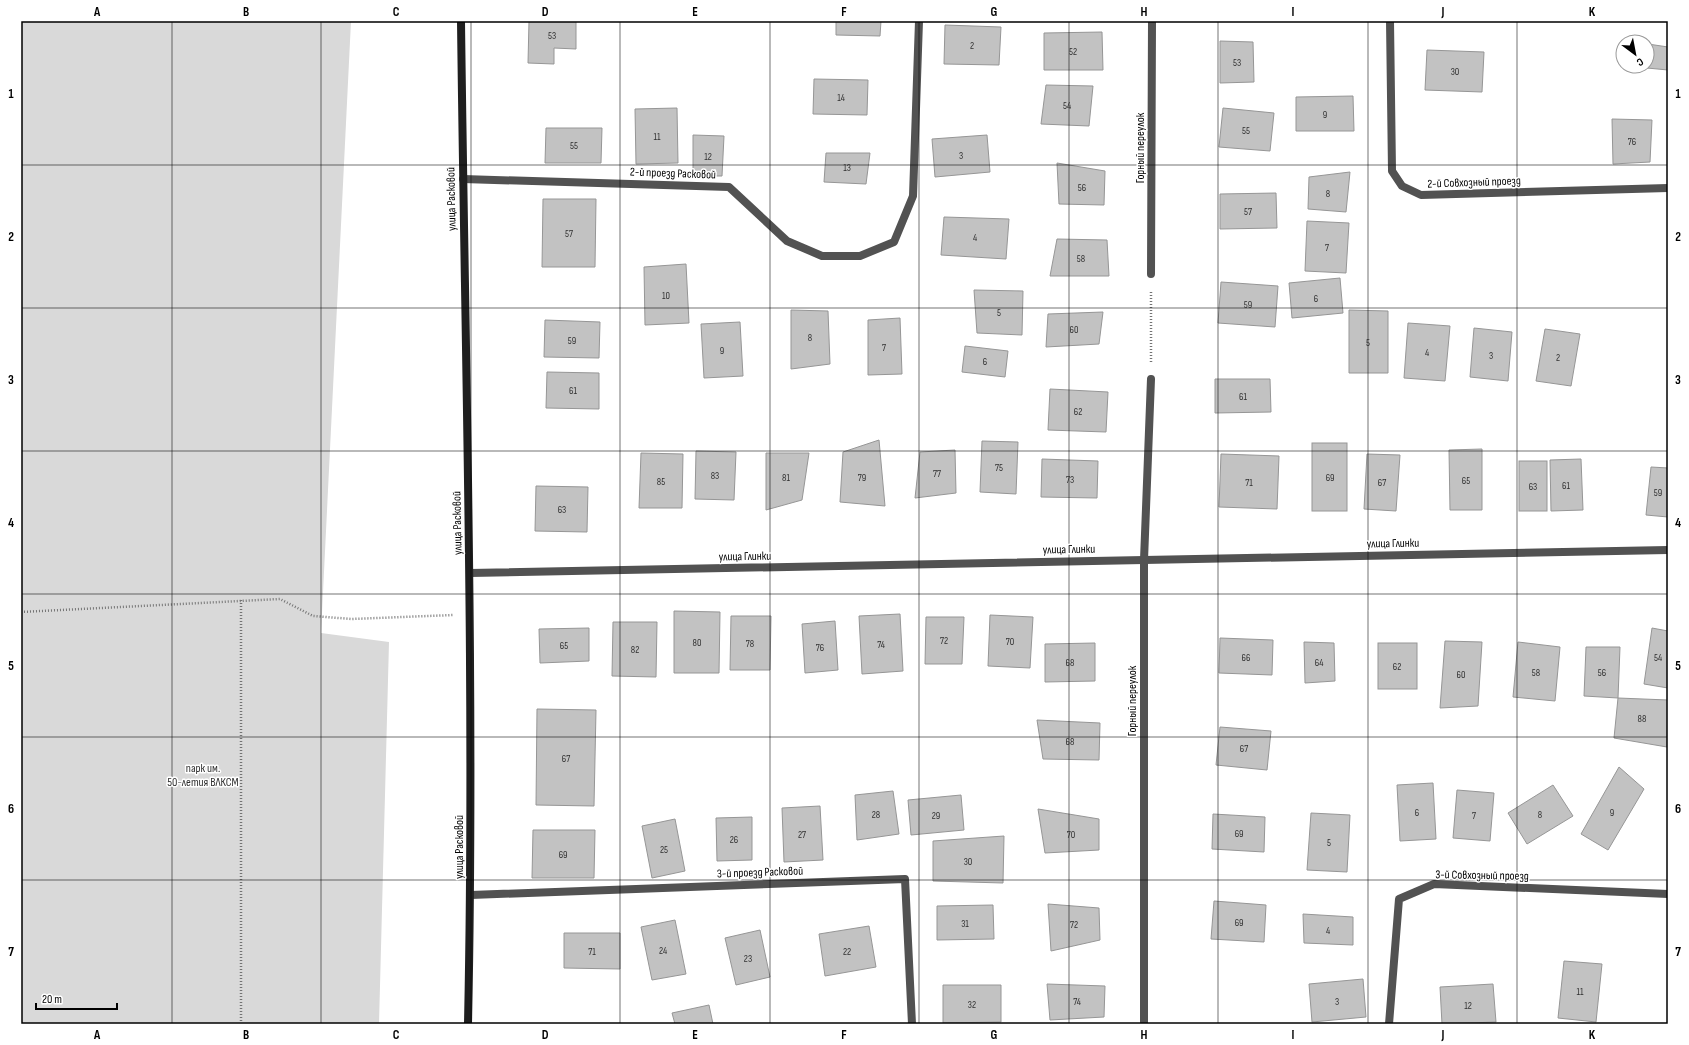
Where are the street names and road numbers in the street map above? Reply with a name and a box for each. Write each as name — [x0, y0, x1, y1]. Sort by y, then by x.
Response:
street label: Горный переулок — [1133, 112, 1148, 183]
street label: 2-й проезд Расковой — [630, 165, 716, 182]
street label: улица Расковой — [443, 167, 460, 231]
street label: 2-й Совхозный проезд — [1427, 173, 1521, 192]
street label: улица Расковой — [449, 491, 466, 555]
street label: улица Глинки — [1367, 536, 1419, 551]
street label: улица Глинки — [1043, 542, 1095, 557]
street label: улица Глинки — [719, 549, 771, 564]
street label: Горный переулок — [1125, 665, 1140, 736]
street label: улица Расковой — [452, 815, 467, 879]
street label: 3-й проезд Расковой — [717, 864, 803, 881]
street label: 3-й Совхозный проезд — [1435, 867, 1529, 884]

